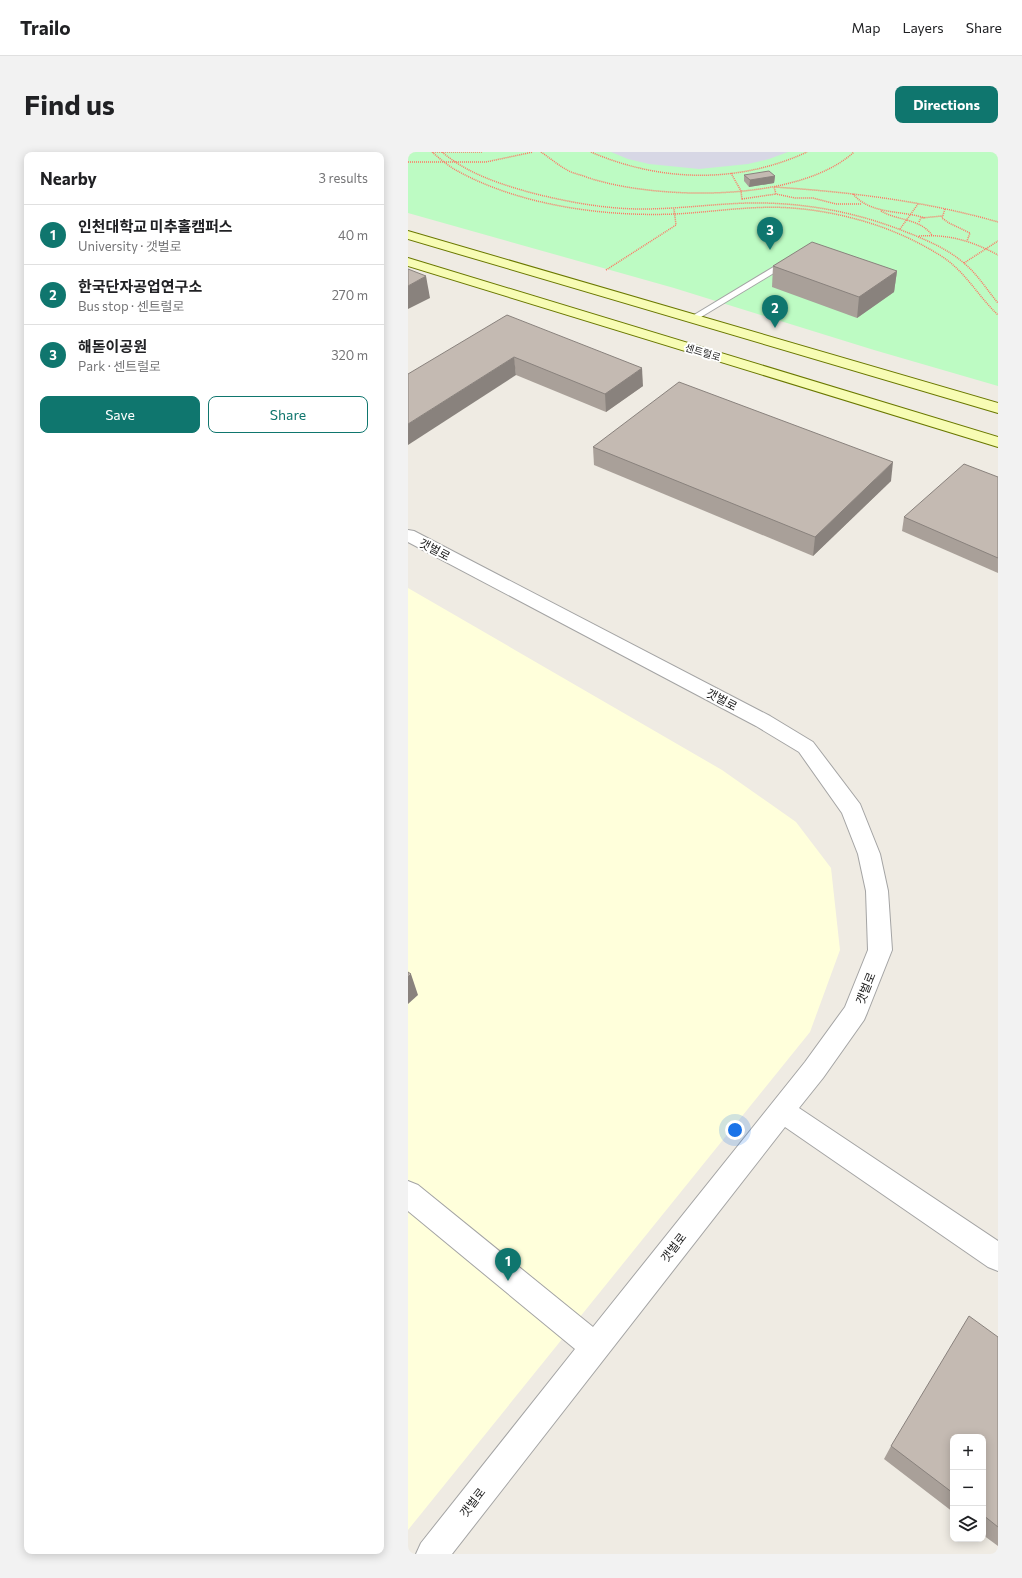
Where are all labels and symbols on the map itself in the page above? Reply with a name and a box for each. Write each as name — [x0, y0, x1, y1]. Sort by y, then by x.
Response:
pin: 3 — [757, 217, 783, 250]
pin: 2 — [762, 295, 788, 328]
street label: 센트럴로 — [684, 341, 722, 363]
street label: 갯벌로 — [417, 535, 453, 563]
street label: 갯벌로 — [704, 685, 740, 713]
street label: 갯벌로 — [852, 970, 878, 1006]
your location — [725, 1120, 745, 1140]
street label: 갯벌로 — [657, 1230, 689, 1264]
pin: 1 — [495, 1248, 521, 1281]
street label: 갯벌로 — [456, 1485, 488, 1519]

